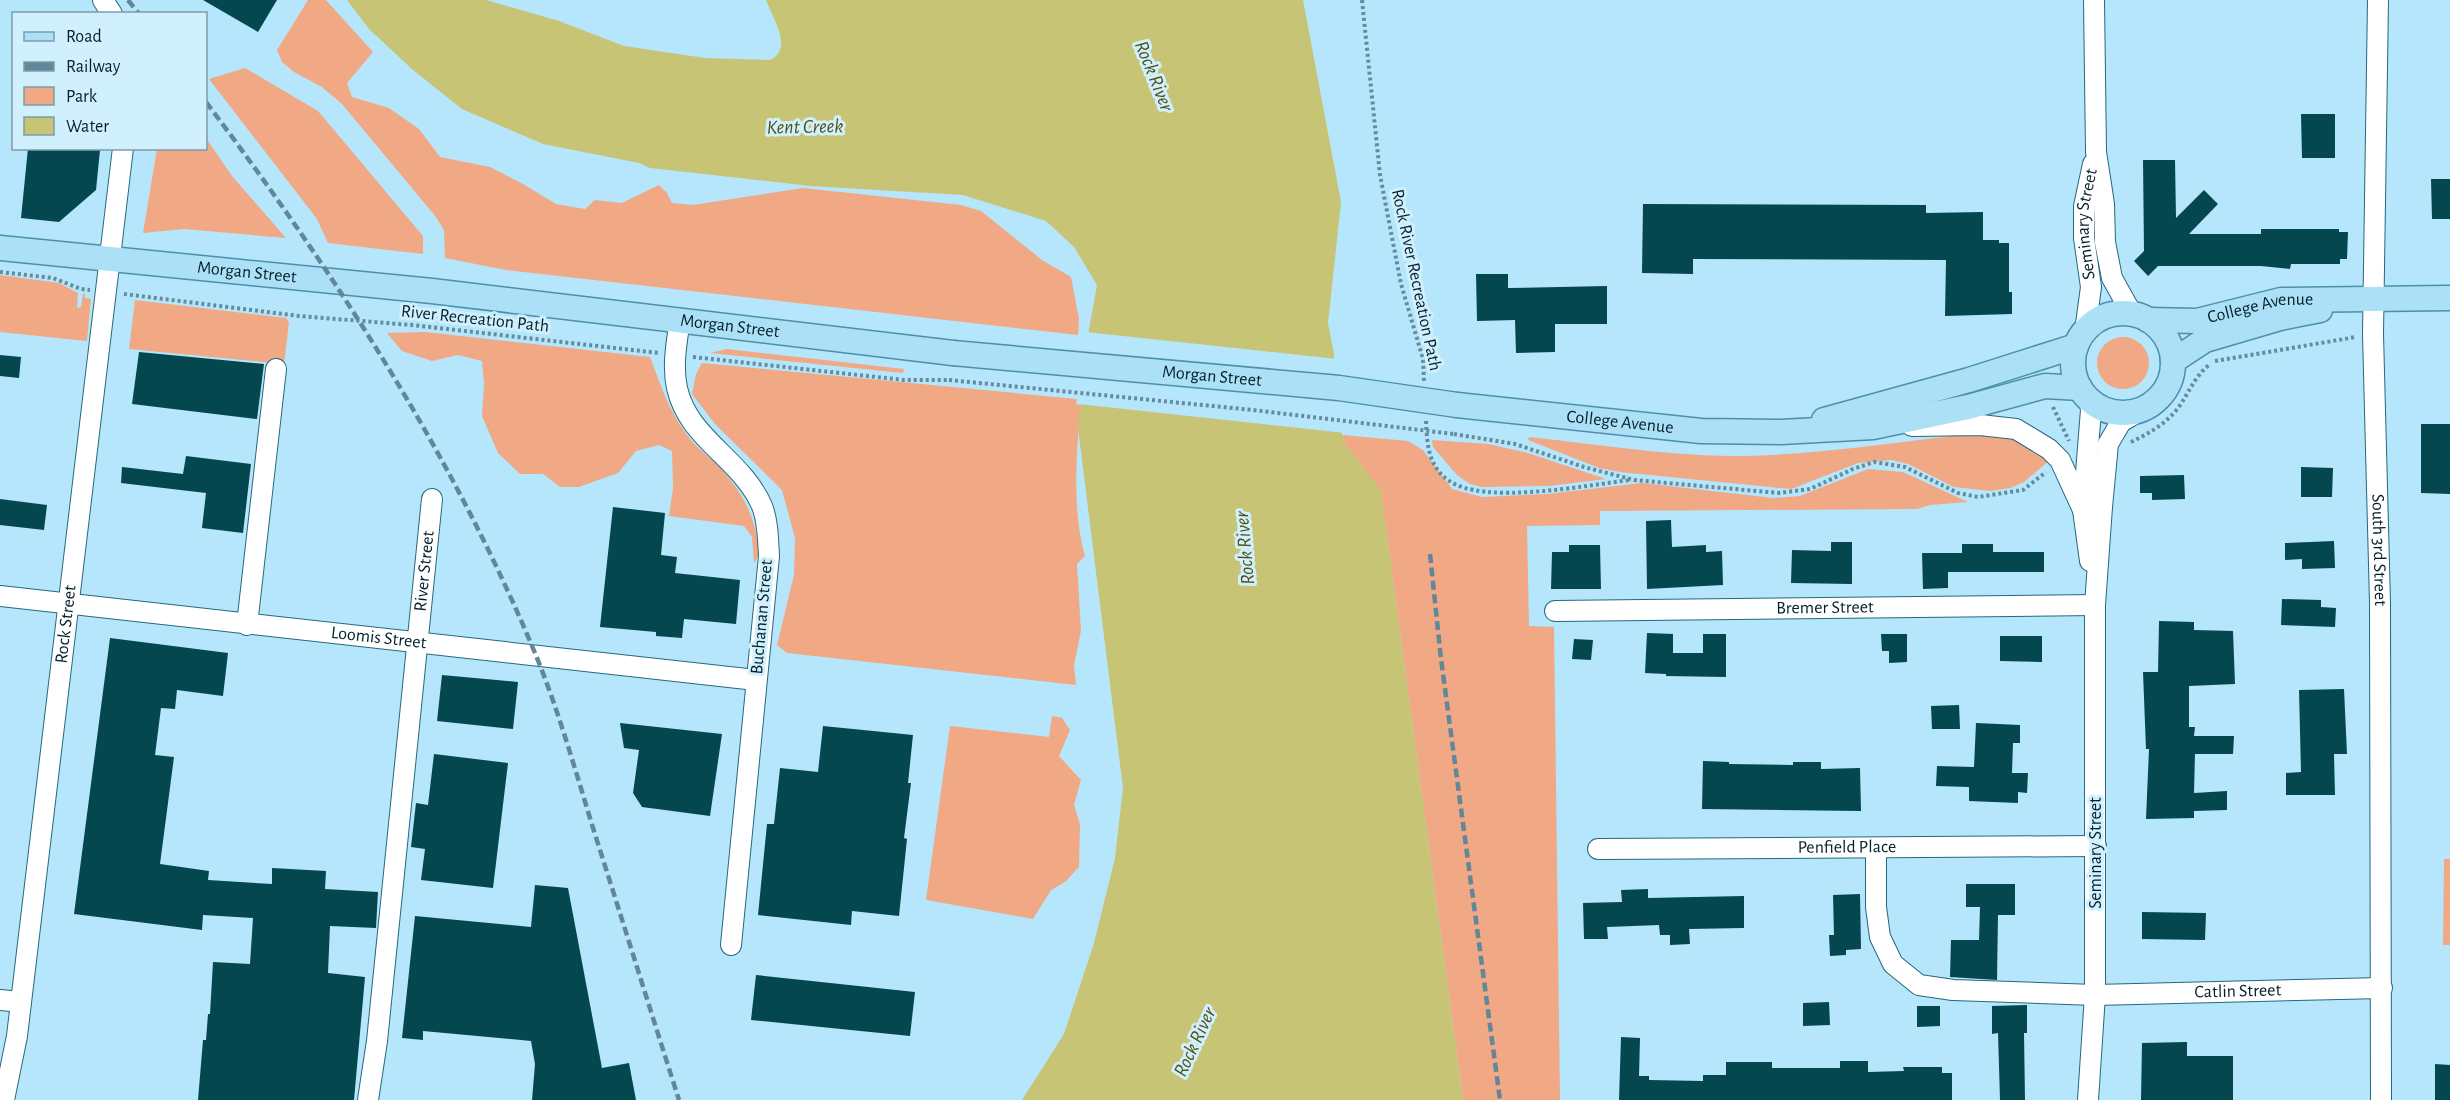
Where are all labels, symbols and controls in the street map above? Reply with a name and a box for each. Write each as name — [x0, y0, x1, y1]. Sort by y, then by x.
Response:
legend — [12, 12, 207, 150]
text: Road — [66, 28, 102, 46]
water label: Rock River — [1131, 38, 1177, 114]
text: Railway — [66, 58, 121, 76]
text: Park — [66, 88, 98, 106]
water label: Kent Creek — [766, 116, 844, 138]
text: Water — [66, 118, 109, 136]
street label: Seminary Street — [2075, 167, 2101, 281]
street label: Rock River Recreation Path — [1388, 188, 1444, 372]
street label: Morgan Street — [196, 259, 298, 286]
street label: College Avenue — [2206, 291, 2313, 327]
street label: River Recreation Path — [400, 302, 550, 336]
street label: Morgan Street — [679, 312, 781, 341]
street label: Morgan Street — [1161, 363, 1263, 390]
street label: College Avenue — [1566, 408, 1674, 437]
street label: South 3rd Street — [2368, 494, 2389, 606]
water label: Rock River — [1232, 510, 1258, 586]
street label: River Street — [412, 530, 438, 612]
street label: Buchanan Street — [748, 559, 776, 675]
street label: Rock Street — [53, 584, 80, 664]
street label: Bremer Street — [1776, 598, 1874, 618]
street label: Loomis Street — [330, 624, 427, 652]
street label: Seminary Street — [2087, 797, 2105, 909]
street label: Penfield Place — [1798, 838, 1896, 857]
street label: Catlin Street — [2194, 981, 2282, 1002]
water label: Rock River — [1170, 1004, 1220, 1080]

